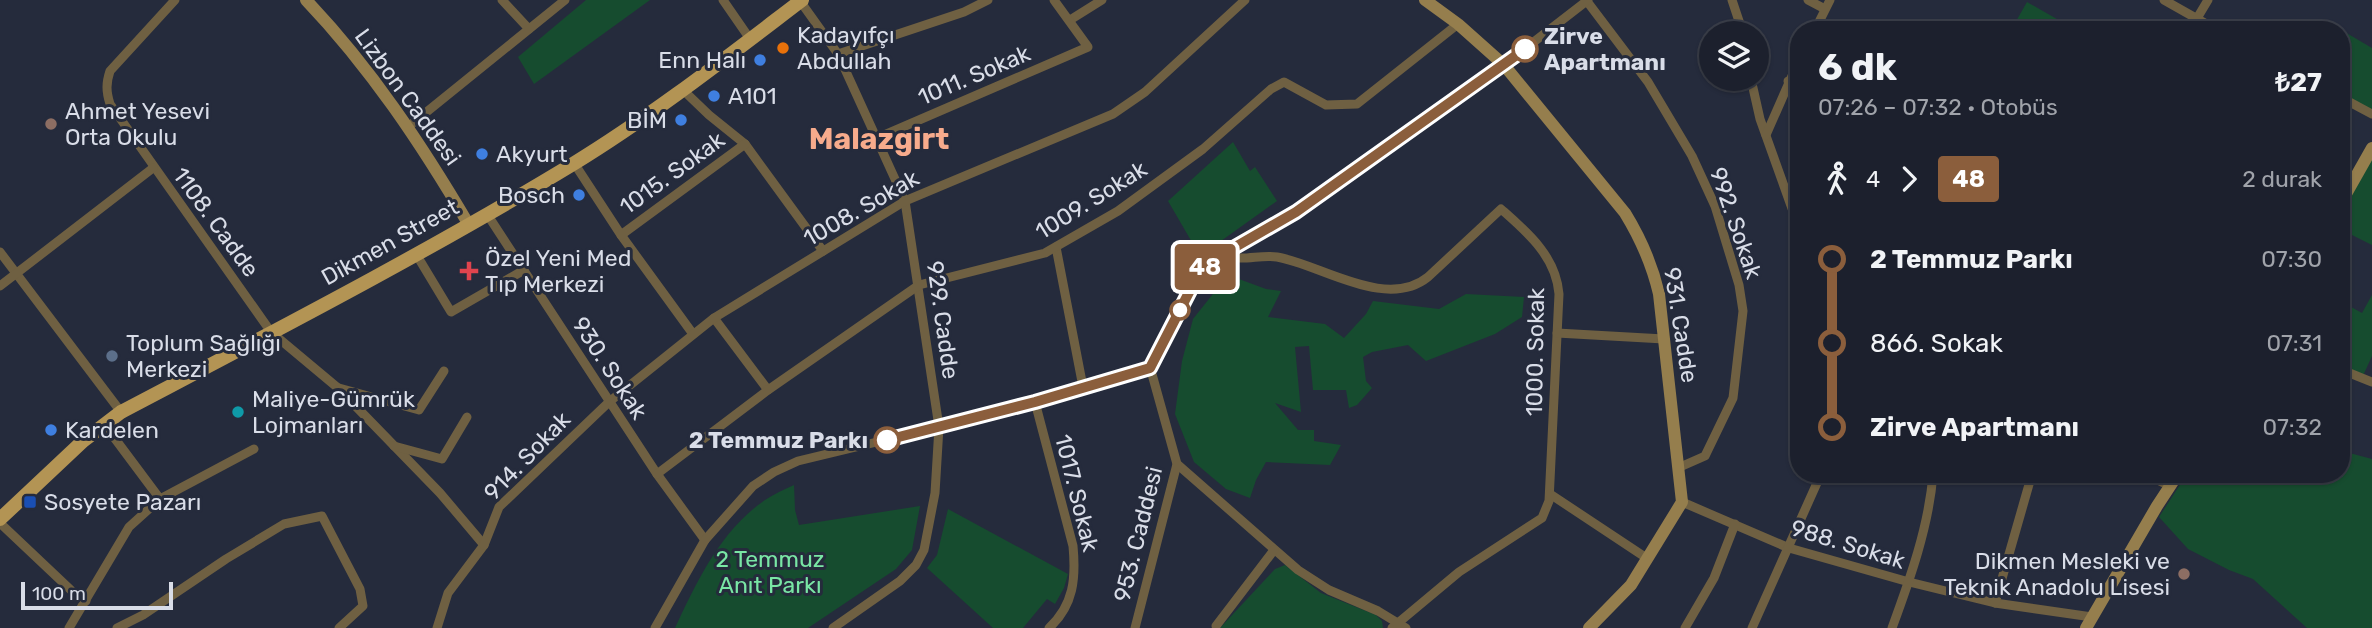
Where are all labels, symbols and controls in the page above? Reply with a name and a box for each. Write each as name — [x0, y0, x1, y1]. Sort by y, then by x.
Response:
place label: Kadayıfçı Abdullah — [797, 21, 895, 75]
map controls — [1699, 21, 1769, 91]
button: layers — [1699, 21, 1769, 91]
place label: Zirve Apartmanı — [1544, 22, 1666, 76]
street label: Lizbon Caddesi — [349, 23, 467, 171]
marker: Zirve Apartmanı — [1512, 36, 1538, 62]
street label: 1011. Sokak — [914, 39, 1034, 111]
marker: Kadayıfçı Abdullah — [775, 40, 791, 56]
text: 6 dk — [1818, 44, 1897, 90]
place label: Enn Halı — [658, 46, 746, 74]
marker: Enn Halı — [752, 52, 768, 68]
text: ₺27 — [2275, 67, 2322, 98]
place label: A101 — [728, 82, 777, 110]
marker: A101 — [706, 88, 722, 104]
text: 07:26 – 07:32 · Otobüs — [1818, 93, 2058, 121]
place label: Ahmet Yesevi Orta Okulu — [65, 97, 210, 151]
place label: BİM — [627, 106, 667, 134]
marker: BİM — [673, 112, 689, 128]
marker: Ahmet Yesevi Orta Okulu — [43, 116, 59, 132]
district label: Malazgirt — [809, 121, 949, 157]
street label: 1015. Sokak — [614, 125, 730, 220]
place label: Akyurt — [496, 140, 568, 168]
marker: Akyurt — [474, 146, 490, 162]
street label: 1009. Sokak — [1030, 155, 1152, 245]
icon: walk — [1818, 160, 1856, 198]
icon: forward — [1890, 160, 1928, 198]
street label: 1108. Cadde — [167, 162, 265, 282]
street label: 1008. Sokak — [798, 164, 924, 252]
street label: 992. Sokak — [1704, 164, 1768, 282]
text: 4 — [1866, 165, 1880, 193]
text: 48 — [1952, 165, 1985, 193]
text: 2 durak — [2242, 165, 2322, 193]
place label: Bosch — [498, 181, 565, 209]
marker: Bosch — [571, 187, 587, 203]
street label: Dikmen Street — [316, 193, 464, 291]
place label: Özel Yeni Med Tıp Merkezi — [485, 244, 631, 298]
line badge: 48 — [1174, 244, 1236, 290]
text: 2 Temmuz Parkı — [1870, 244, 2073, 275]
text: 07:30 — [2261, 245, 2322, 273]
text: 48 — [1189, 253, 1221, 281]
street label: 929. Cadde — [921, 259, 965, 381]
marker: Özel Yeni Med Tıp Merkezi — [459, 261, 479, 281]
street label: 931. Cadde — [1658, 265, 1704, 385]
street label: 1000. Sokak — [1520, 287, 1550, 416]
unlabelled marker — [1170, 300, 1190, 320]
street label: 930. Sokak — [567, 312, 654, 425]
text: 866. Sokak — [1870, 328, 2003, 359]
place label: Toplum Sağlığı Merkezi — [126, 329, 281, 383]
text: 07:31 — [2266, 329, 2322, 357]
marker: Toplum Sağlığı Merkezi — [104, 348, 120, 364]
place label: Maliye-Gümrük Lojmanları — [252, 385, 415, 439]
marker: Maliye-Gümrük Lojmanları — [230, 404, 246, 420]
street label: 914. Sokak — [478, 406, 576, 506]
text: Zirve Apartmanı — [1870, 412, 2079, 443]
text: 07:32 — [2262, 413, 2322, 441]
place label: Kardelen — [65, 416, 159, 444]
marker: Kardelen — [43, 422, 59, 438]
place label: 2 Temmuz Parkı — [689, 426, 868, 454]
marker: 2 Temmuz Parkı — [874, 427, 900, 453]
street label: 1017. Sokak — [1049, 432, 1105, 555]
street label: 953. Caddesi — [1108, 464, 1168, 604]
place label: Sosyete Pazarı — [44, 488, 201, 516]
marker: Sosyete Pazarı — [22, 494, 38, 510]
street label: 988. Sokak — [1788, 513, 1909, 575]
park label: 2 Temmuz Anıt Parkı — [716, 545, 825, 599]
place label: Dikmen Mesleki ve Teknik Anadolu Lisesi — [1944, 547, 2170, 601]
marker: Dikmen Mesleki ve Teknik Anadolu Lisesi — [2176, 566, 2192, 582]
scale bar — [21, 579, 173, 611]
text: 100 m — [32, 582, 86, 605]

